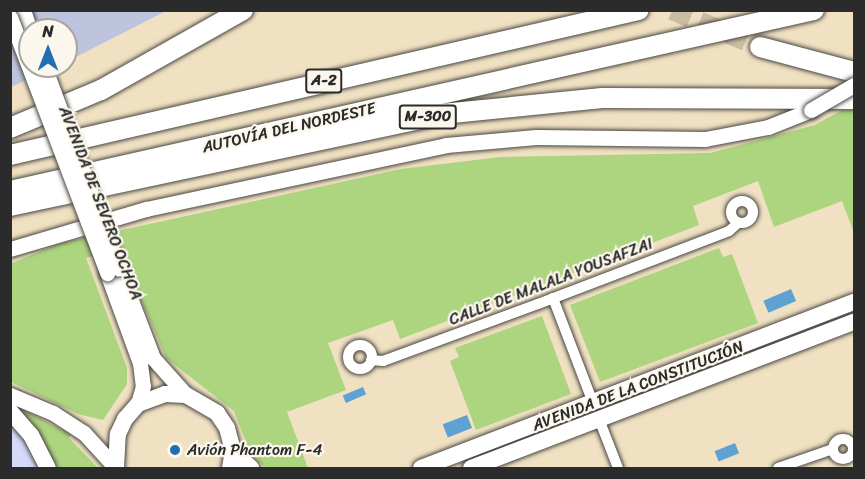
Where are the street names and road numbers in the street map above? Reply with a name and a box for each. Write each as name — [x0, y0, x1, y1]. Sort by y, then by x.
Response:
road number: A-2 — [304, 69, 344, 93]
street label: AUTOVÍA DEL NORDESTE — [200, 99, 378, 157]
street label: AVENIDA DE SEVERO OCHOA — [54, 104, 146, 302]
road number: M-300 — [398, 105, 458, 129]
street label: CALLE DE MALALA YOUSAFZAI — [446, 234, 656, 330]
street label: AVENIDA DE LA CONSTITUCIÓN — [530, 337, 746, 435]

